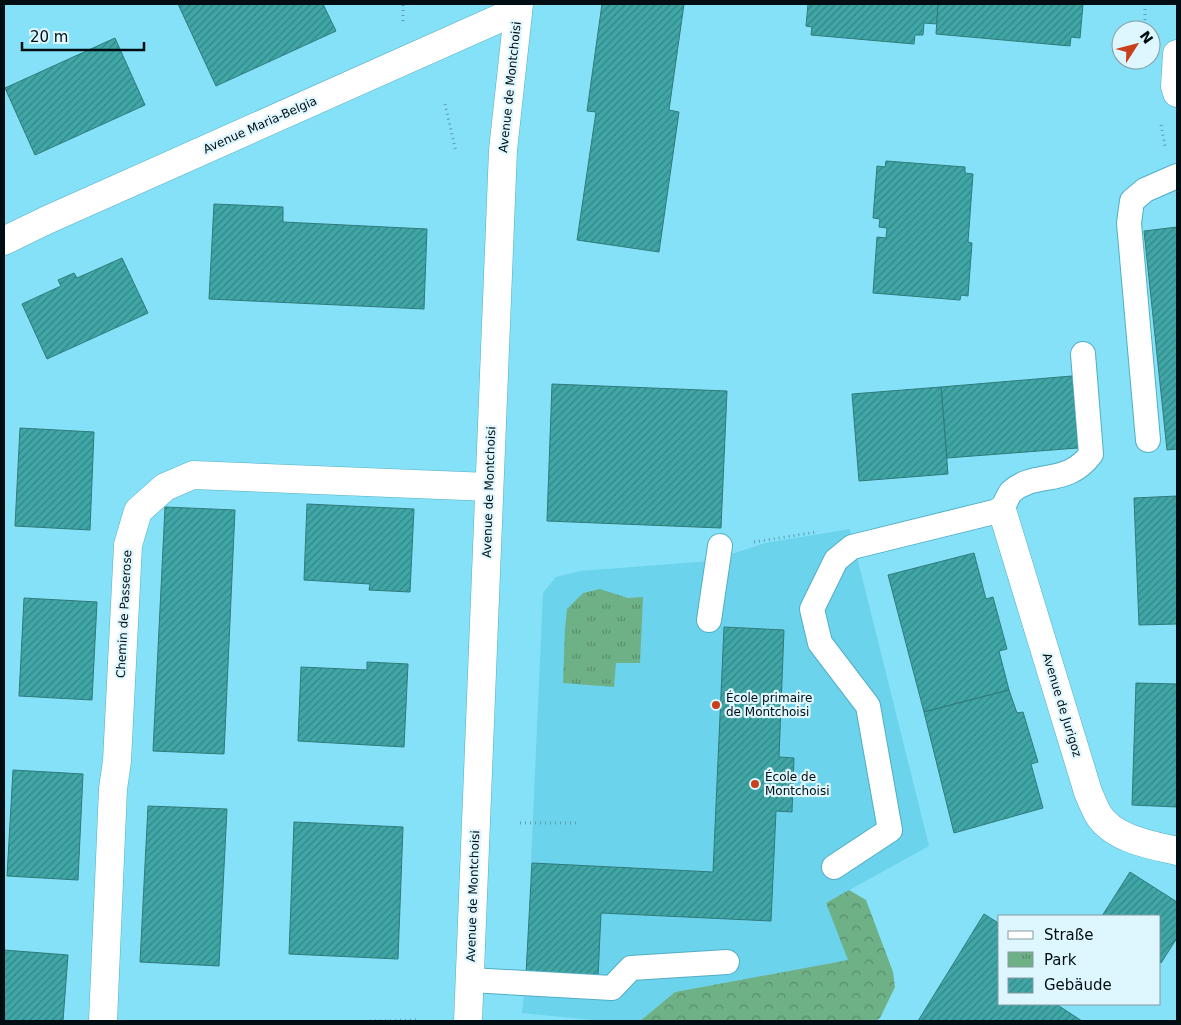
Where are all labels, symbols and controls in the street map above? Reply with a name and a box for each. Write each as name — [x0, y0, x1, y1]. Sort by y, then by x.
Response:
scale bar — [22, 20, 145, 52]
north arrow — [1111, 20, 1161, 70]
street label: Avenue de Montchoisi — [496, 21, 524, 153]
text: 20 m — [30, 28, 68, 46]
text: N — [1137, 28, 1156, 47]
street label: Avenue Maria-Belgia — [201, 94, 319, 156]
street label: Avenue de Montchoisi — [480, 426, 498, 558]
street label: Chemin de Passerose — [114, 550, 134, 678]
street label: Avenue de Jurigoz — [1040, 651, 1084, 759]
place label: École primaire de Montchoisi — [726, 690, 812, 719]
marker: École primaire de Montchoisi — [710, 699, 722, 711]
place label: École de Montchoisi — [765, 769, 829, 798]
marker: École de Montchoisi — [749, 778, 761, 790]
street label: Avenue de Montchoisi — [464, 830, 482, 962]
legend — [998, 915, 1161, 1005]
text: Straße — [1044, 926, 1093, 944]
text: Park — [1044, 951, 1077, 969]
text: Gebäude — [1044, 976, 1112, 994]

